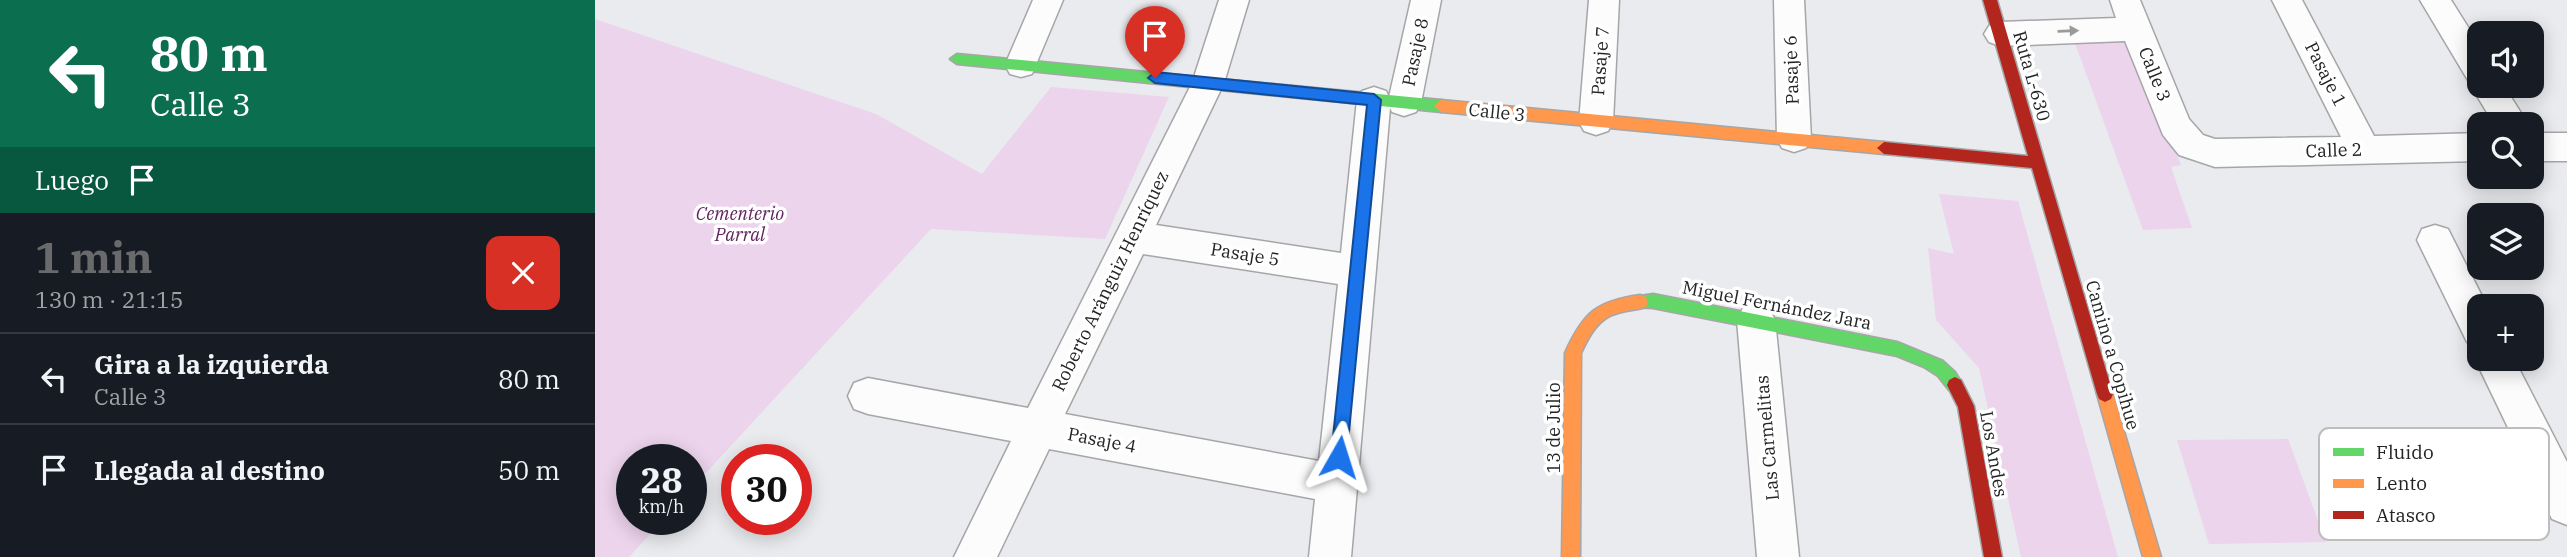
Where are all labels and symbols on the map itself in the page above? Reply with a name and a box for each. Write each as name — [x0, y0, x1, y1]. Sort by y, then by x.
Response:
pin — [1125, 6, 1185, 78]
street label: Pasaje 8 — [1397, 16, 1433, 88]
street label: Pasaje 7 — [1586, 26, 1614, 96]
one-way arrow — [2057, 26, 2079, 37]
street label: Ruta L-630 — [2008, 28, 2056, 124]
street label: Pasaje 6 — [1778, 35, 1804, 105]
street label: Pasaje 1 — [2300, 38, 2352, 110]
street label: Calle 3 — [2134, 43, 2176, 105]
street label: Calle 3 — [1468, 98, 1526, 126]
street label: Calle 2 — [2305, 138, 2363, 162]
street label: Roberto Aránguiz Henríquez — [1046, 167, 1174, 395]
park label: Cementerio Parral — [696, 202, 784, 246]
street label: Pasaje 5 — [1209, 237, 1281, 271]
street label: Miguel Fernández Jara — [1681, 275, 1874, 335]
street label: Camino a Copihue — [2081, 278, 2145, 432]
street label: Las Carmelitas — [1750, 374, 1784, 502]
street label: 13 de Julio — [1542, 382, 1565, 474]
street label: Los Andes — [1975, 409, 2013, 499]
position arrow — [1302, 420, 1376, 494]
street label: Pasaje 4 — [1066, 422, 1138, 458]
legend — [2319, 428, 2549, 540]
text: Fluido — [2376, 440, 2434, 464]
speed limit sign: 30 — [721, 444, 812, 535]
text: Lento — [2376, 471, 2427, 495]
text: Atasco — [2376, 503, 2435, 527]

